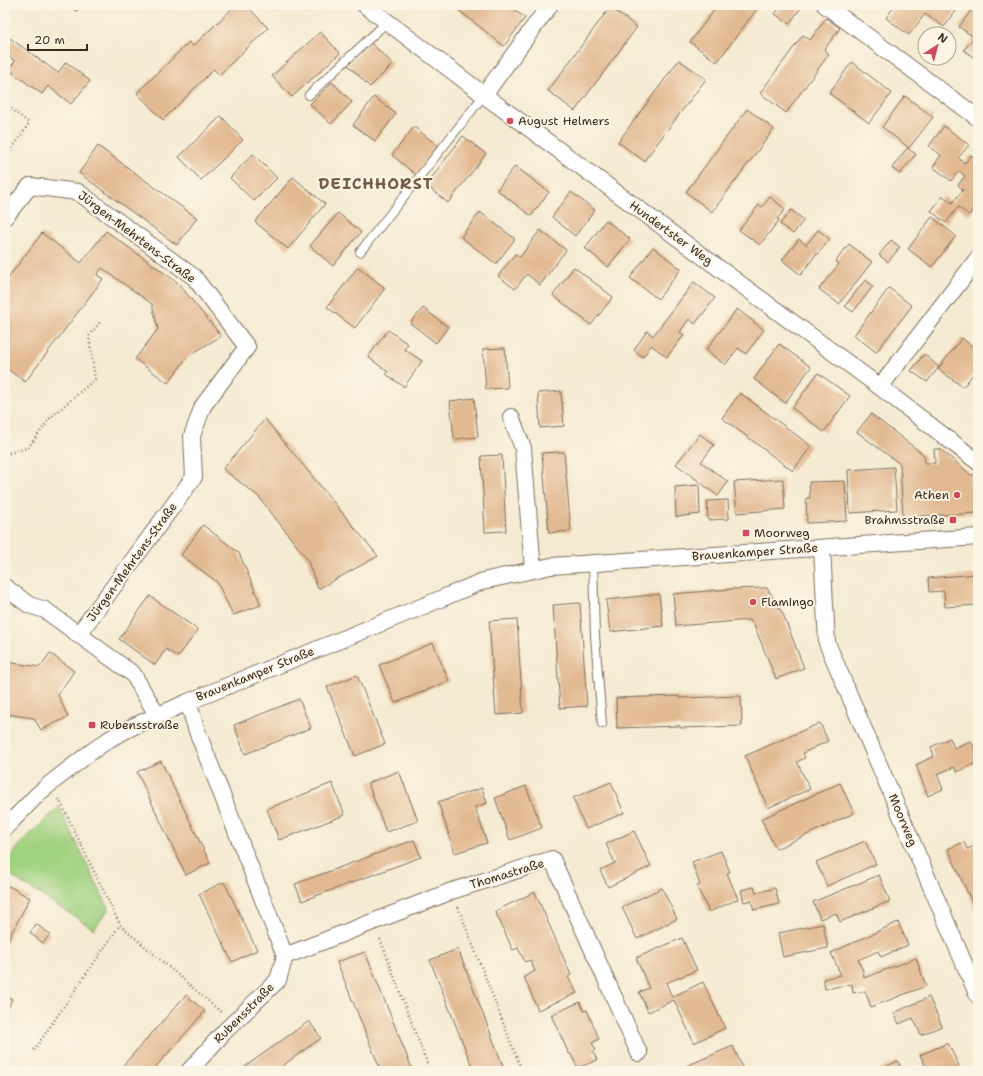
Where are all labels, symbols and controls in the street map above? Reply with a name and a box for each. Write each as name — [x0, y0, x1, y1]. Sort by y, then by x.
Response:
scale bar — [28, 26, 87, 52]
north arrow — [917, 26, 957, 66]
text: N — [935, 30, 951, 47]
text: 20 m — [34, 32, 65, 48]
place label: August Helmers — [518, 113, 610, 129]
marker: August Helmers — [505, 116, 515, 126]
district label: DEICHHORST — [318, 173, 434, 194]
street label: Jürgen-Mehrtens-Straße — [75, 187, 199, 287]
street label: Hundertster Weg — [626, 197, 716, 269]
place label: Athen — [914, 487, 949, 503]
marker: Athen — [952, 490, 962, 500]
street label: Jürgen-Mehrtens-Straße — [83, 499, 181, 625]
place label: Brahmsstraße — [865, 512, 945, 528]
marker: Brahmsstraße — [948, 515, 958, 525]
place label: Moorweg — [754, 525, 810, 541]
marker: Moorweg — [741, 528, 751, 538]
street label: Brauenkamper Straße — [692, 540, 819, 564]
place label: Flamingo — [761, 594, 814, 610]
marker: Flamingo — [748, 597, 758, 607]
street label: Brauenkamper Straße — [194, 643, 317, 705]
place label: Rubensstraße — [100, 717, 180, 733]
marker: Rubensstraße — [87, 720, 97, 730]
street label: Moorweg — [885, 791, 921, 849]
street label: Thomastraße — [468, 855, 546, 893]
street label: Rubensstraße — [210, 979, 278, 1047]

